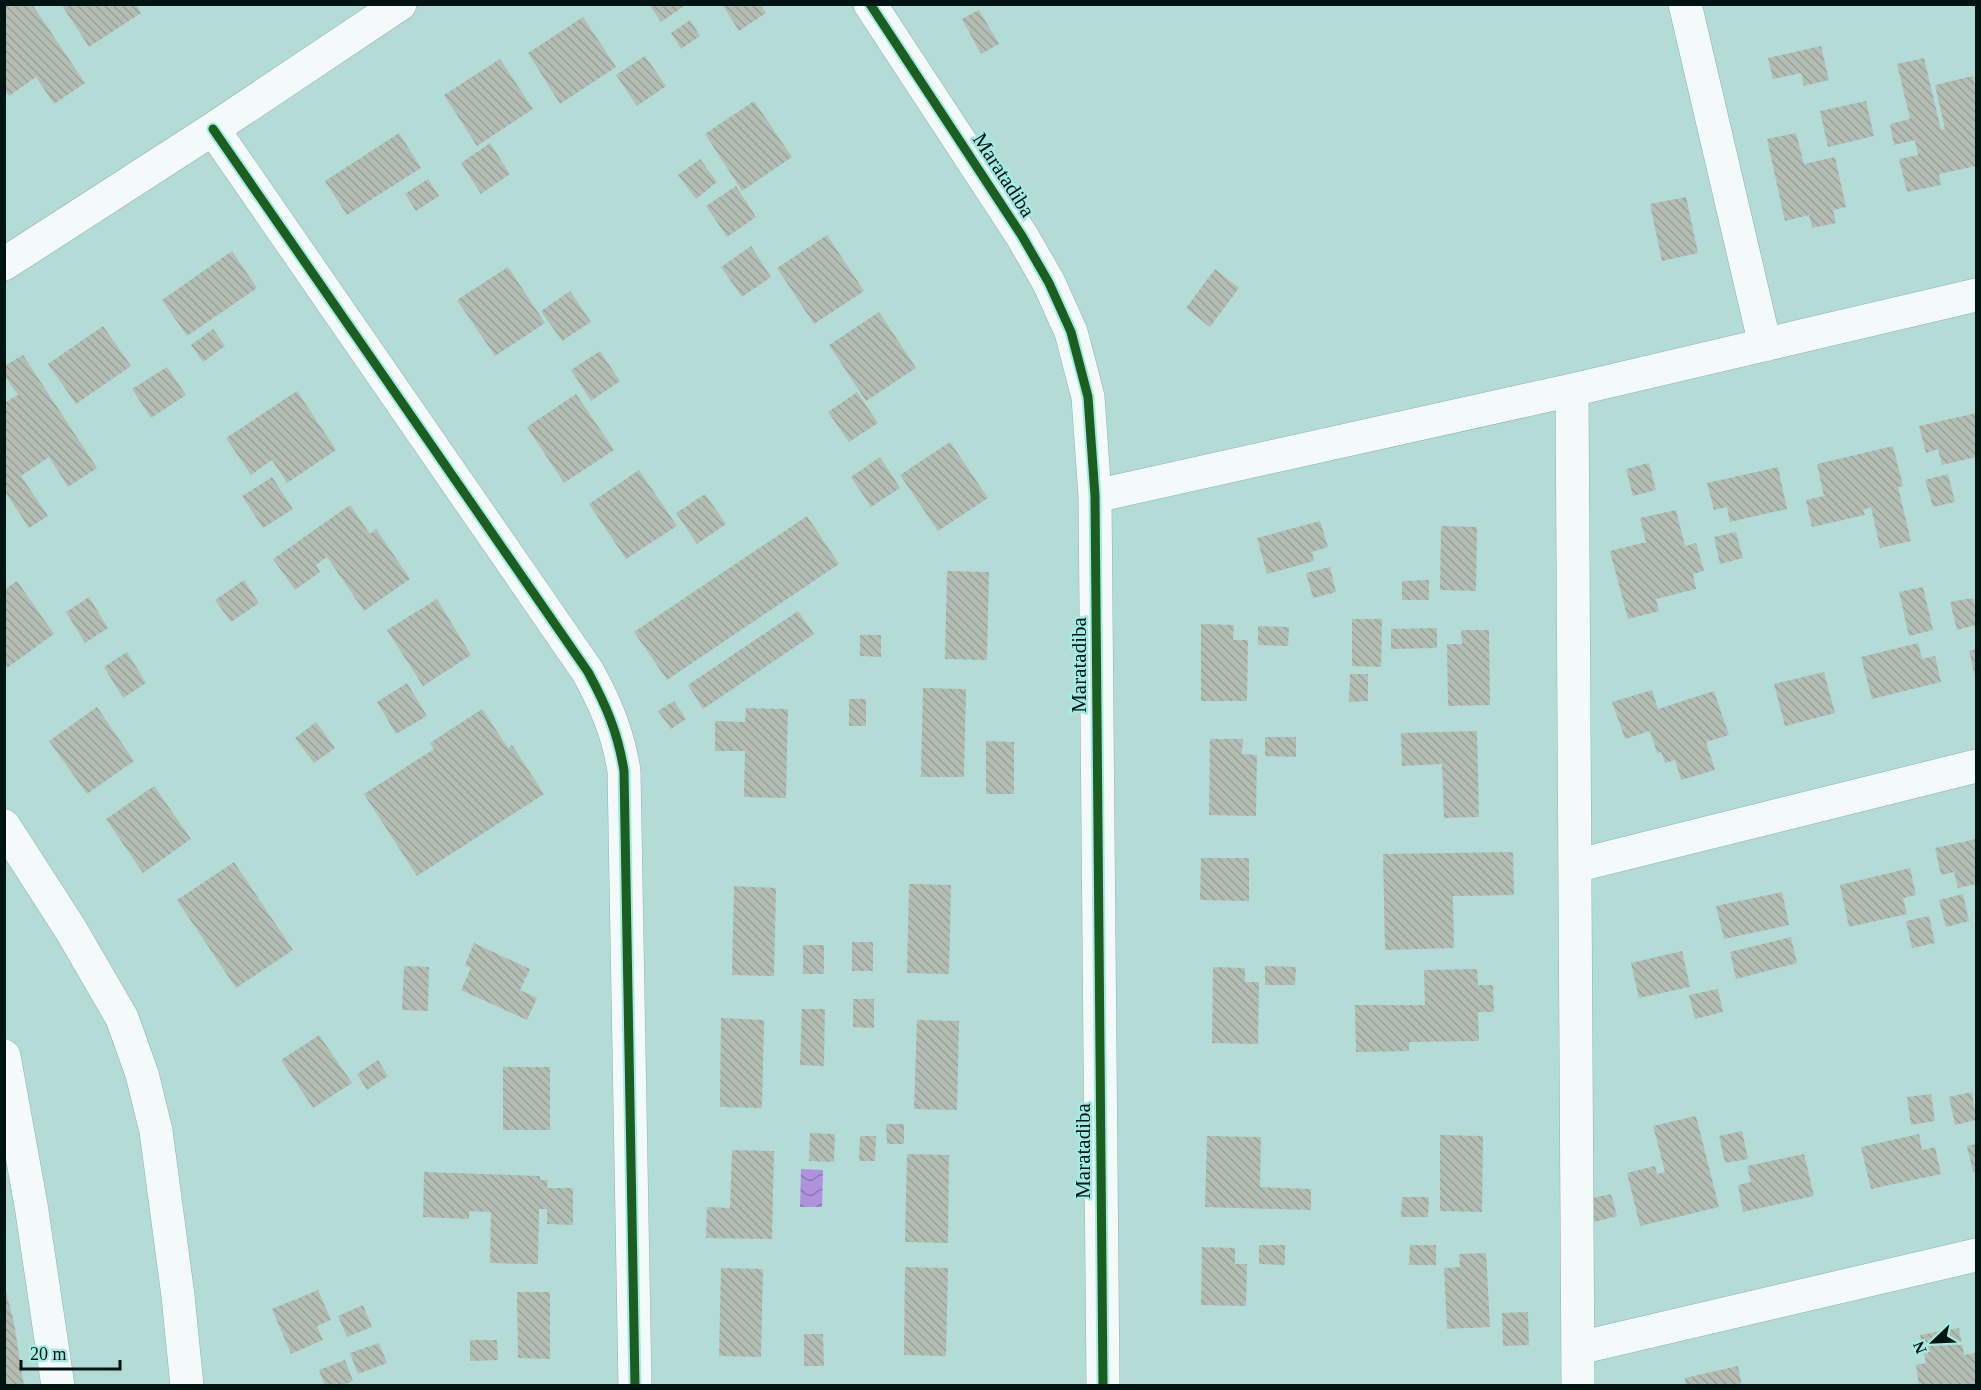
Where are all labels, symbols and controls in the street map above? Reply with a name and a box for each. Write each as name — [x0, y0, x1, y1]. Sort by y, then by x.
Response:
street label: Maratadiba — [968, 128, 1040, 222]
street label: Maratadiba — [1067, 617, 1091, 713]
street label: Maratadiba — [1071, 1103, 1095, 1199]
north arrow — [1903, 1312, 1963, 1372]
scale bar — [21, 1333, 120, 1371]
text: N — [1909, 1339, 1930, 1356]
text: 20 m — [30, 1344, 67, 1364]

